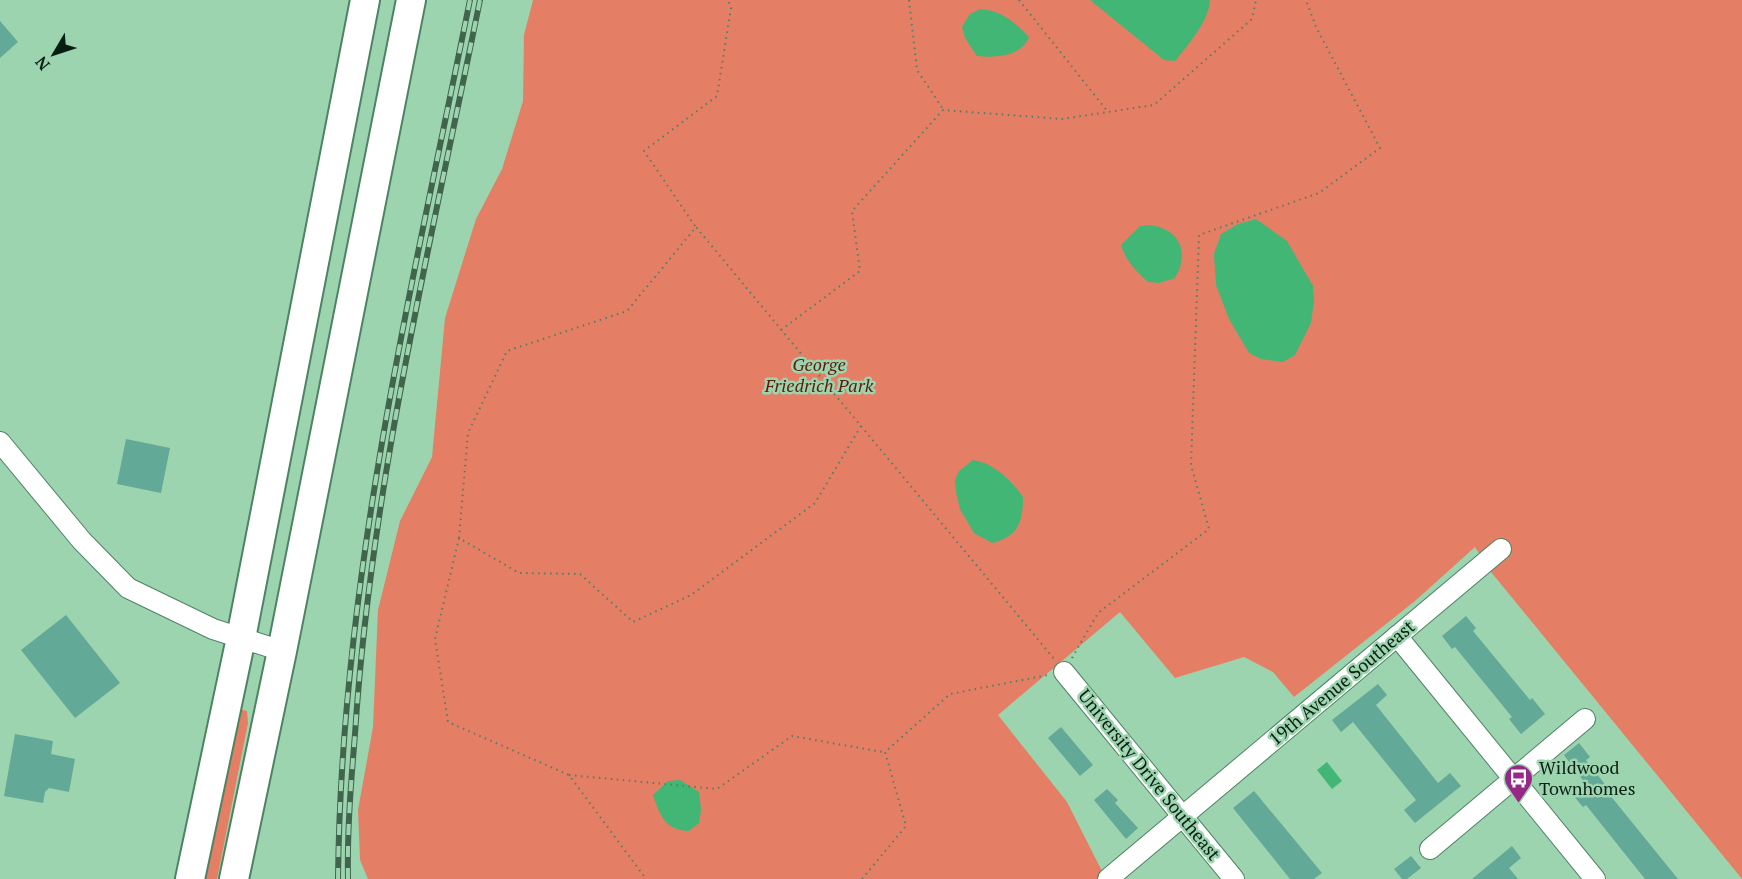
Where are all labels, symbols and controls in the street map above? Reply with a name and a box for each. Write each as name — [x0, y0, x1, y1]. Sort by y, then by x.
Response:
north arrow — [24, 24, 84, 84]
text: N — [30, 52, 55, 75]
park label: George Friedrich Park — [764, 352, 874, 397]
street label: 19th Avenue Southeast — [1263, 614, 1420, 750]
street label: University Drive Southeast — [1073, 684, 1226, 865]
place label: Wildwood Townhomes — [1539, 755, 1635, 800]
bus stop icon: Wildwood Townhomes — [1502, 762, 1534, 804]

